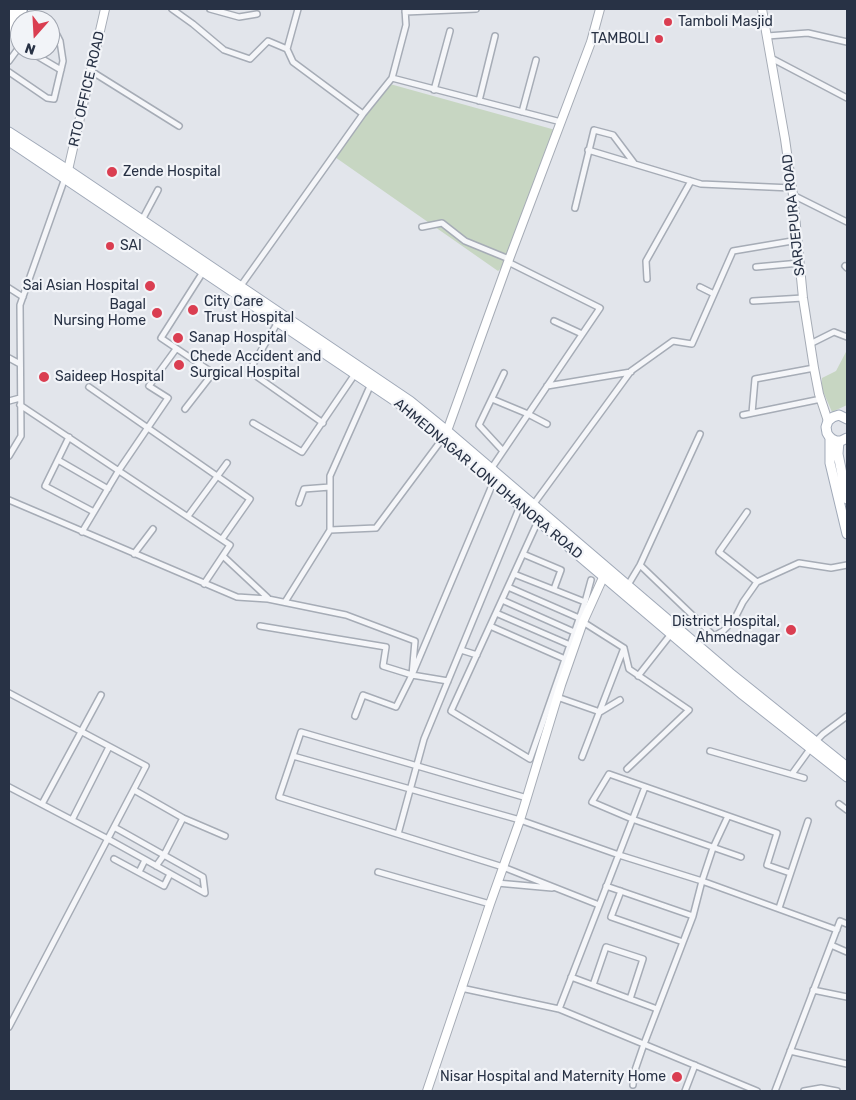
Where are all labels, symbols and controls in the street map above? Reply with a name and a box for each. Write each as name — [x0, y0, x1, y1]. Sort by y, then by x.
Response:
north arrow — [10, 10, 60, 60]
place label: Tamboli Masjid — [678, 14, 773, 30]
marker: Tamboli Masjid — [662, 16, 674, 28]
street label: RTO OFFICE ROAD — [66, 30, 108, 148]
place label: TAMBOLI — [591, 31, 649, 47]
marker: TAMBOLI — [653, 33, 665, 45]
text: N — [23, 39, 38, 58]
street label: SARJEPURA ROAD — [779, 153, 809, 277]
place label: Zende Hospital — [123, 164, 221, 180]
marker: Zende Hospital — [105, 165, 119, 179]
place label: SAI — [120, 238, 142, 254]
marker: SAI — [104, 240, 116, 252]
place label: Sai Asian Hospital — [23, 278, 139, 294]
marker: Sai Asian Hospital — [143, 279, 157, 293]
place label: City Care Trust Hospital — [204, 294, 294, 326]
place label: Bagal Nursing Home — [53, 297, 146, 330]
marker: City Care Trust Hospital — [186, 303, 200, 317]
marker: Bagal Nursing Home — [150, 306, 164, 320]
place label: Sanap Hospital — [189, 330, 287, 346]
marker: Sanap Hospital — [171, 331, 185, 345]
place label: Chede Accident and Surgical Hospital — [190, 349, 321, 382]
marker: Chede Accident and Surgical Hospital — [172, 358, 186, 372]
place label: Saideep Hospital — [55, 369, 164, 385]
marker: Saideep Hospital — [37, 370, 51, 384]
street label: AHMEDNAGAR LONI DHANORA ROAD — [390, 395, 586, 563]
place label: District Hospital, Ahmednagar — [672, 614, 780, 646]
marker: District Hospital, Ahmednagar — [784, 623, 798, 637]
place label: Nisar Hospital and Maternity Home — [440, 1069, 666, 1085]
marker: Nisar Hospital and Maternity Home — [670, 1070, 684, 1084]

